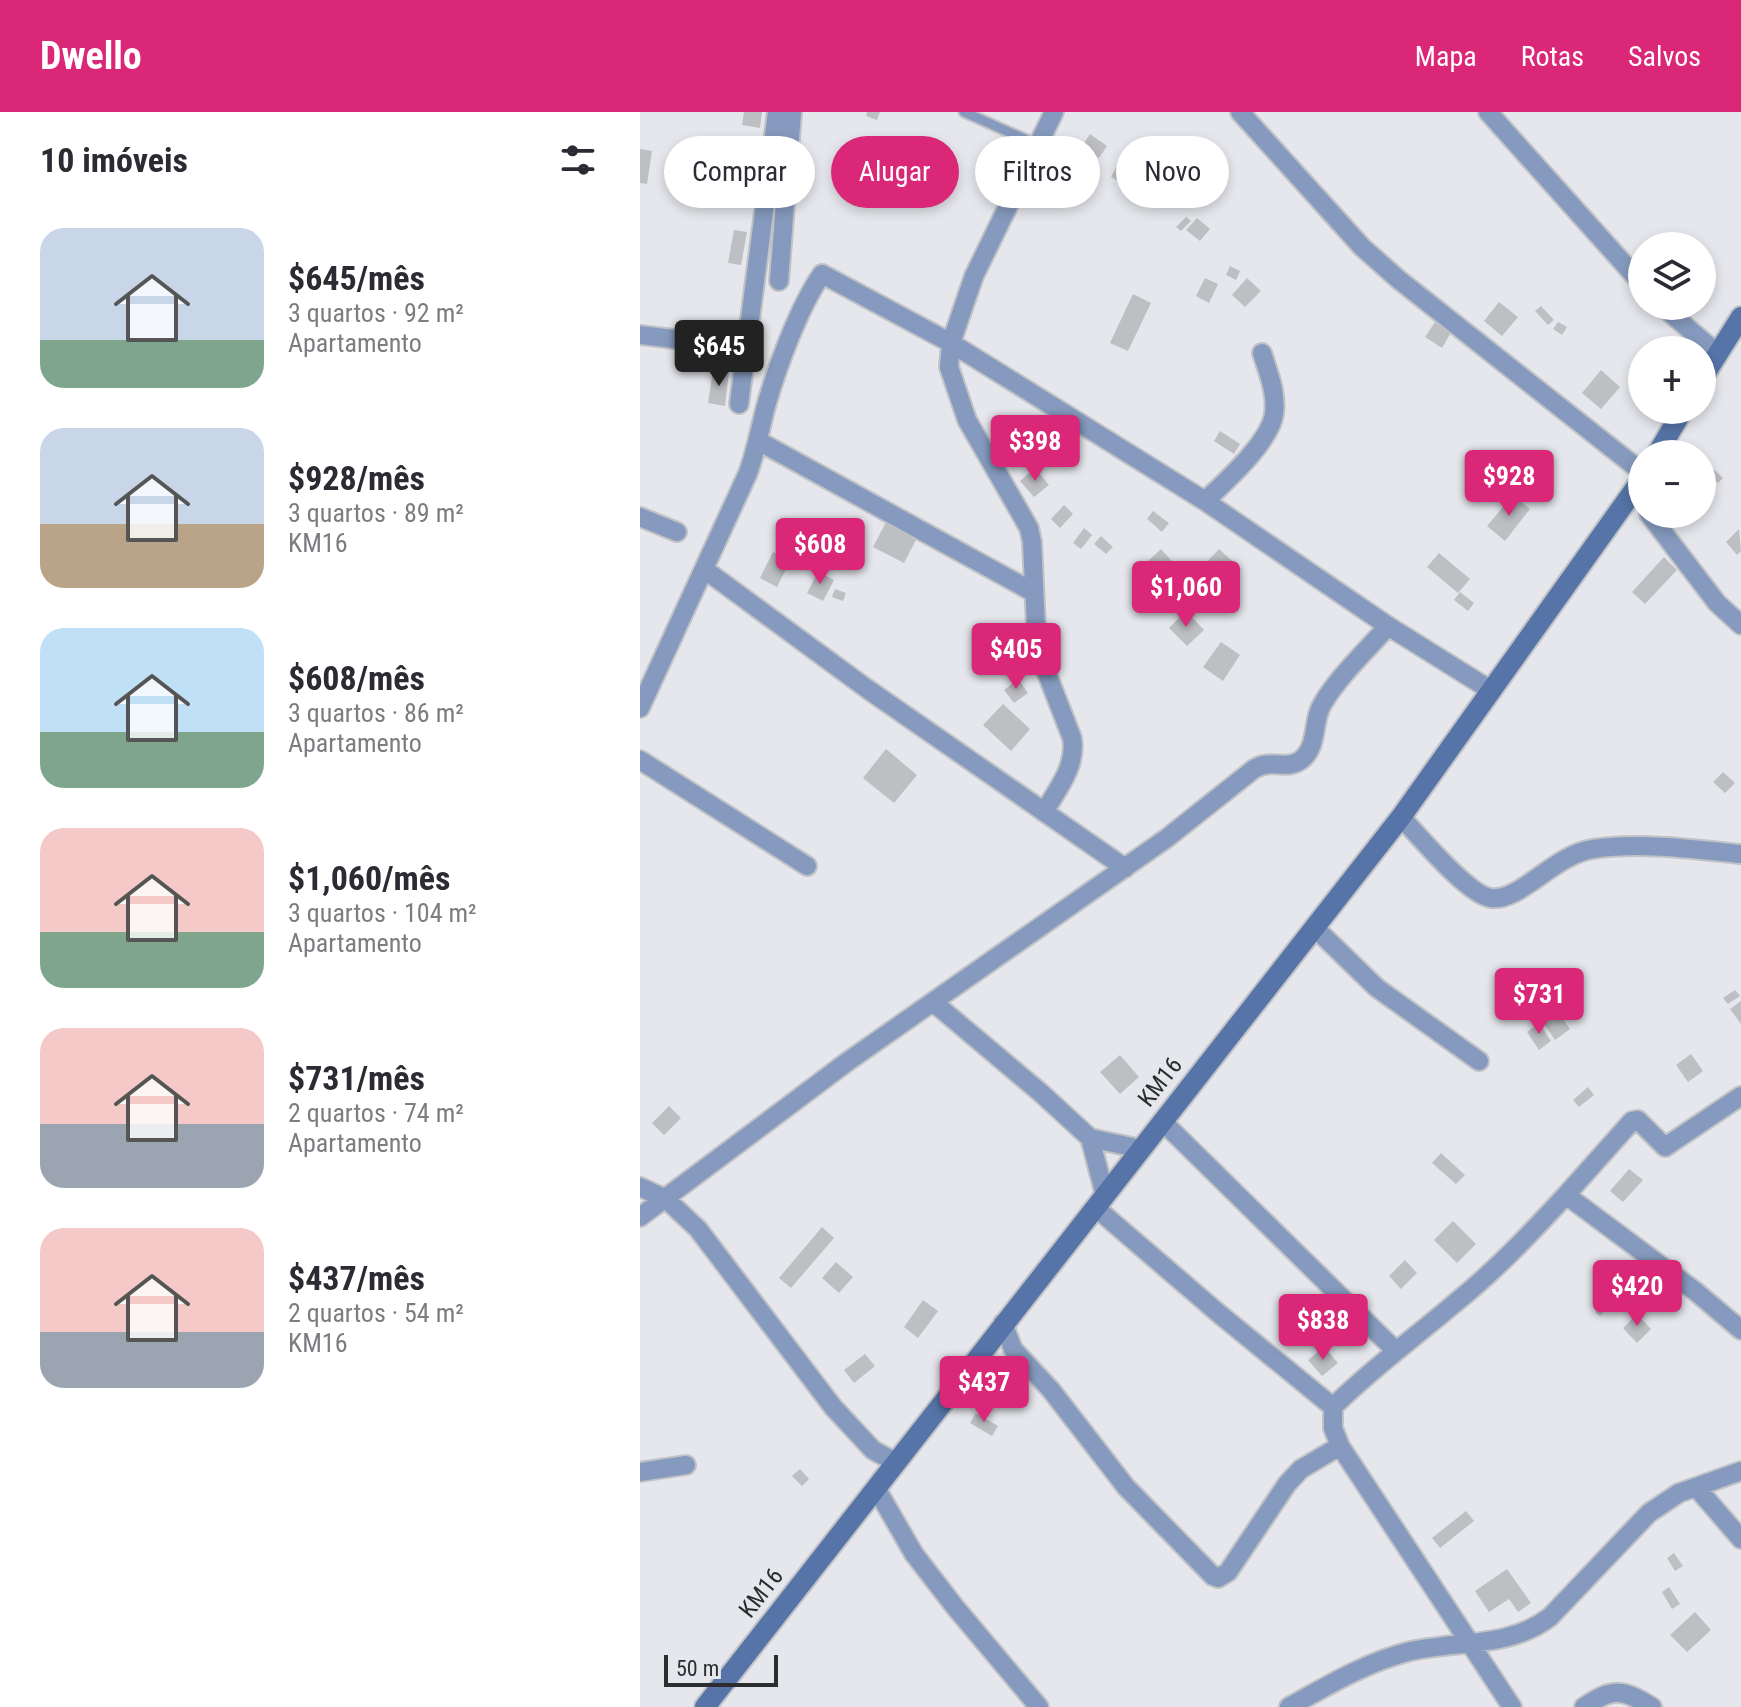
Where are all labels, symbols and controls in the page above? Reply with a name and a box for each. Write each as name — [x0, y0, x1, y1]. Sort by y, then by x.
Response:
text: Dwello — [40, 34, 142, 78]
text: Mapa — [1415, 40, 1477, 73]
text: Rotas — [1521, 40, 1584, 73]
text: Salvos — [1628, 40, 1701, 73]
chip: Comprar — [664, 136, 815, 208]
chip: Alugar — [831, 136, 959, 208]
chip: Filtros — [975, 136, 1100, 208]
chip: Novo — [1116, 136, 1229, 208]
icon: filters — [556, 138, 600, 182]
text: 10 imóveis — [40, 140, 188, 180]
map controls — [1628, 232, 1716, 528]
button: layers — [1628, 232, 1716, 320]
text: $645/mês — [288, 258, 425, 298]
icon: home — [104, 260, 200, 356]
text: 3 quartos · 92 m² — [288, 298, 464, 328]
pin: $645 — [672, 320, 766, 388]
text: Apartamento — [288, 328, 422, 358]
text: $645 — [693, 331, 745, 361]
button: + — [1628, 336, 1716, 424]
pin: $398 — [988, 415, 1082, 483]
text: $398 — [1009, 426, 1061, 456]
button: − — [1628, 440, 1716, 528]
pin: $928 — [1462, 450, 1556, 518]
text: $928/mês — [288, 458, 425, 498]
icon: home — [104, 460, 200, 556]
text: $928 — [1483, 461, 1535, 491]
text: 3 quartos · 89 m² — [288, 498, 464, 528]
pin: $608 — [773, 518, 867, 586]
text: KM16 — [288, 528, 348, 558]
text: $608 — [794, 529, 846, 559]
pin: $1,060 — [1121, 561, 1251, 629]
text: $1,060 — [1150, 572, 1222, 602]
pin: $405 — [969, 623, 1063, 691]
text: $405 — [990, 634, 1042, 664]
text: $608/mês — [288, 658, 425, 698]
icon: home — [104, 660, 200, 756]
text: 3 quartos · 86 m² — [288, 698, 464, 728]
text: Apartamento — [288, 728, 422, 758]
text: $1,060/mês — [288, 858, 450, 898]
icon: home — [104, 860, 200, 956]
text: 3 quartos · 104 m² — [288, 898, 477, 928]
text: Apartamento — [288, 928, 422, 958]
pin: $731 — [1492, 968, 1586, 1036]
text: $731 — [1513, 979, 1565, 1009]
street label: KM16 — [1132, 1052, 1188, 1112]
text: $731/mês — [288, 1058, 425, 1098]
icon: home — [104, 1060, 200, 1156]
text: 2 quartos · 74 m² — [288, 1098, 464, 1128]
text: Apartamento — [288, 1128, 422, 1158]
text: $437/mês — [288, 1258, 425, 1298]
icon: home — [104, 1260, 200, 1356]
pin: $420 — [1590, 1260, 1684, 1328]
text: $420 — [1611, 1271, 1663, 1301]
pin: $838 — [1276, 1294, 1370, 1362]
text: 2 quartos · 54 m² — [288, 1298, 464, 1328]
text: $838 — [1297, 1305, 1349, 1335]
text: KM16 — [288, 1328, 348, 1358]
pin: $437 — [937, 1356, 1031, 1424]
text: $437 — [958, 1367, 1010, 1397]
street label: KM16 — [733, 1563, 789, 1623]
scale bar — [664, 1651, 778, 1687]
text: 50 m — [676, 1656, 719, 1681]

